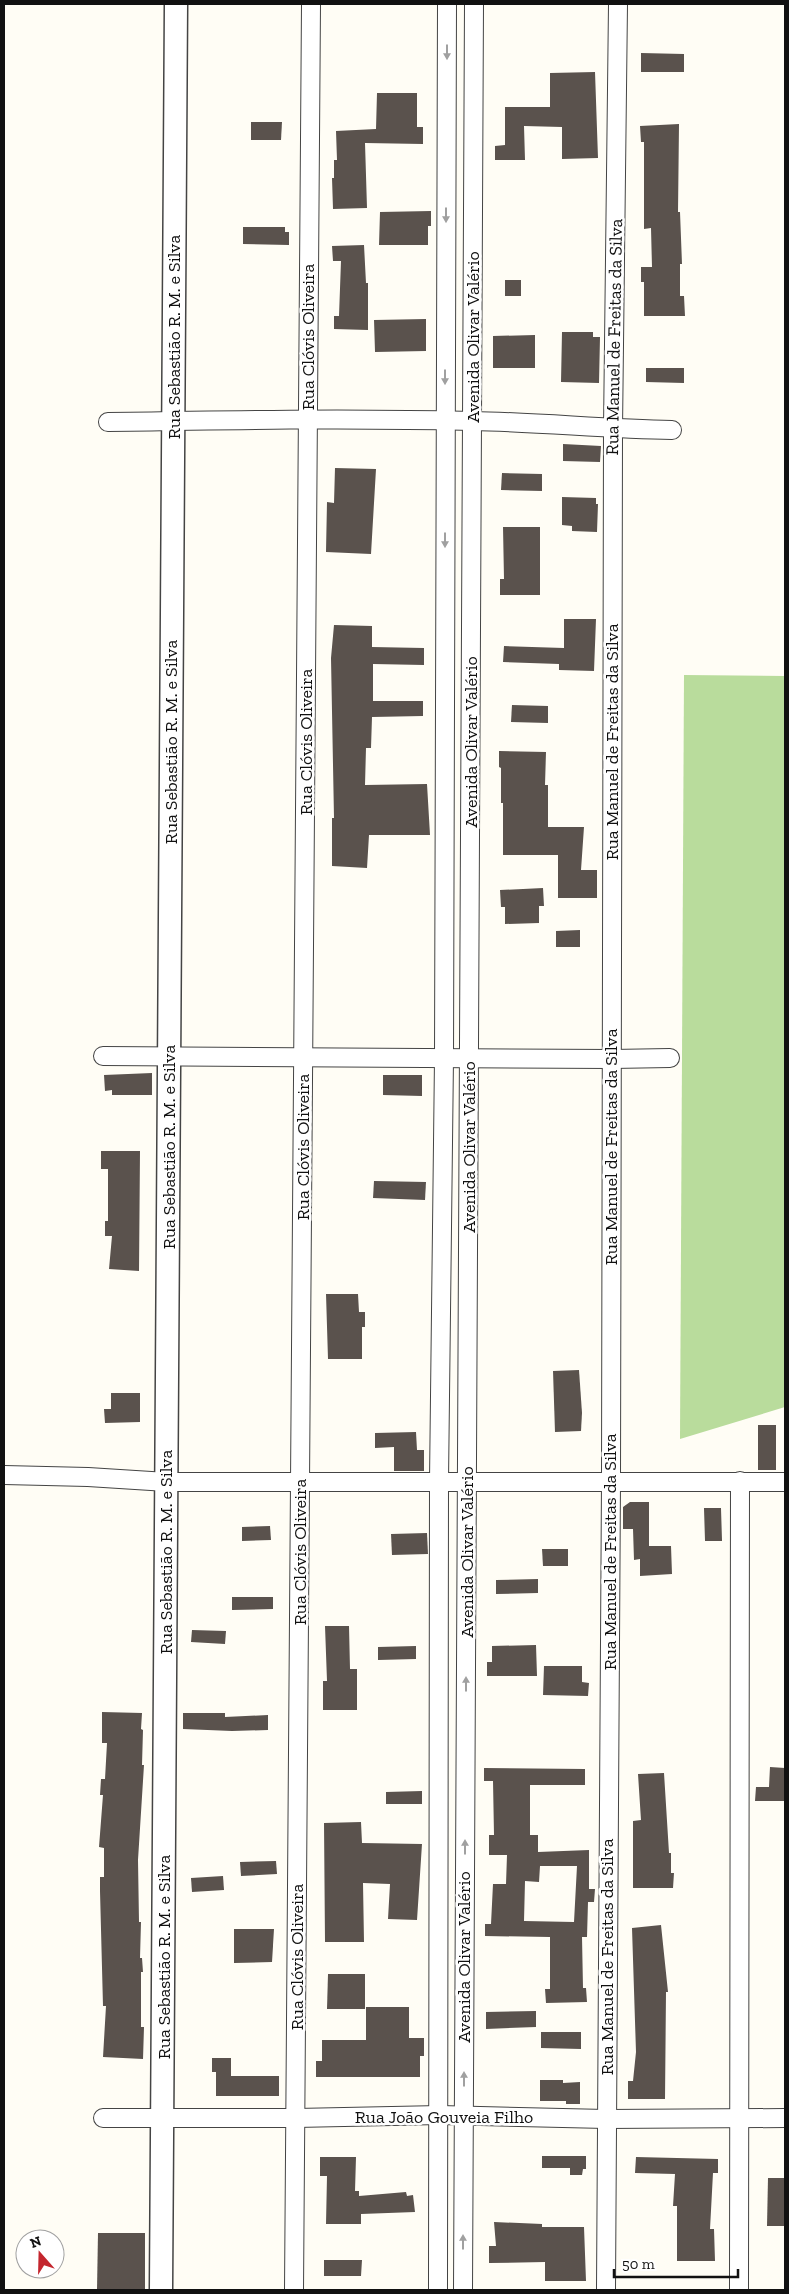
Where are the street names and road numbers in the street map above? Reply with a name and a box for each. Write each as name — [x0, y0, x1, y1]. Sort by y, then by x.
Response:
street label: Rua Manuel de Freitas da Silva — [601, 218, 627, 456]
street label: Rua Sebastião R. M. e Silva — [163, 235, 185, 439]
street label: Avenida Olivar Valério — [462, 251, 484, 423]
street label: Rua Clóvis Oliveira — [297, 263, 319, 410]
street label: Rua Manuel de Freitas da Silva — [601, 623, 623, 860]
street label: Rua Sebastião R. M. e Silva — [160, 640, 182, 844]
street label: Avenida Olivar Valério — [460, 656, 482, 828]
street label: Rua Clóvis Oliveira — [295, 668, 317, 815]
street label: Rua Manuel de Freitas da Silva — [600, 1028, 622, 1265]
street label: Rua Sebastião R. M. e Silva — [158, 1045, 180, 1249]
street label: Avenida Olivar Valério — [458, 1061, 480, 1233]
street label: Rua Clóvis Oliveira — [292, 1073, 314, 1220]
street label: Rua Manuel de Freitas da Silva — [599, 1433, 621, 1670]
street label: Rua Sebastião R. M. e Silva — [155, 1450, 177, 1654]
street label: Avenida Olivar Valério — [456, 1466, 478, 1638]
street label: Rua Clóvis Oliveira — [289, 1478, 311, 1625]
street label: Rua Manuel de Freitas da Silva — [596, 1838, 618, 2075]
street label: Rua Sebastião R. M. e Silva — [153, 1855, 175, 2059]
street label: Avenida Olivar Valério — [453, 1871, 475, 2043]
street label: Rua Clóvis Oliveira — [286, 1883, 308, 2030]
street label: Rua João Gouveia Filho — [355, 2106, 533, 2128]

